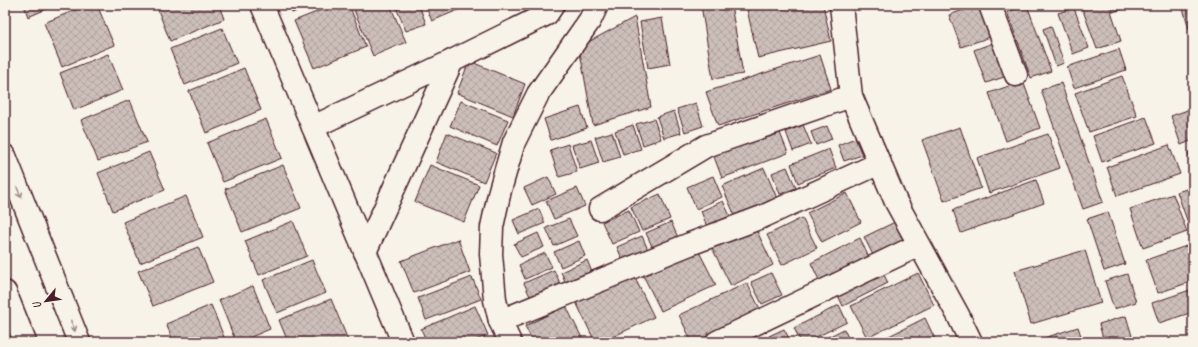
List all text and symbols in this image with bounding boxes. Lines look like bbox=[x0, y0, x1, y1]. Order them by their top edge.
one-way arrow bbox=[16, 185, 24, 197]
north arrow bbox=[26, 281, 66, 321]
text: U bbox=[29, 298, 45, 312]
one-way arrow bbox=[69, 319, 77, 331]

